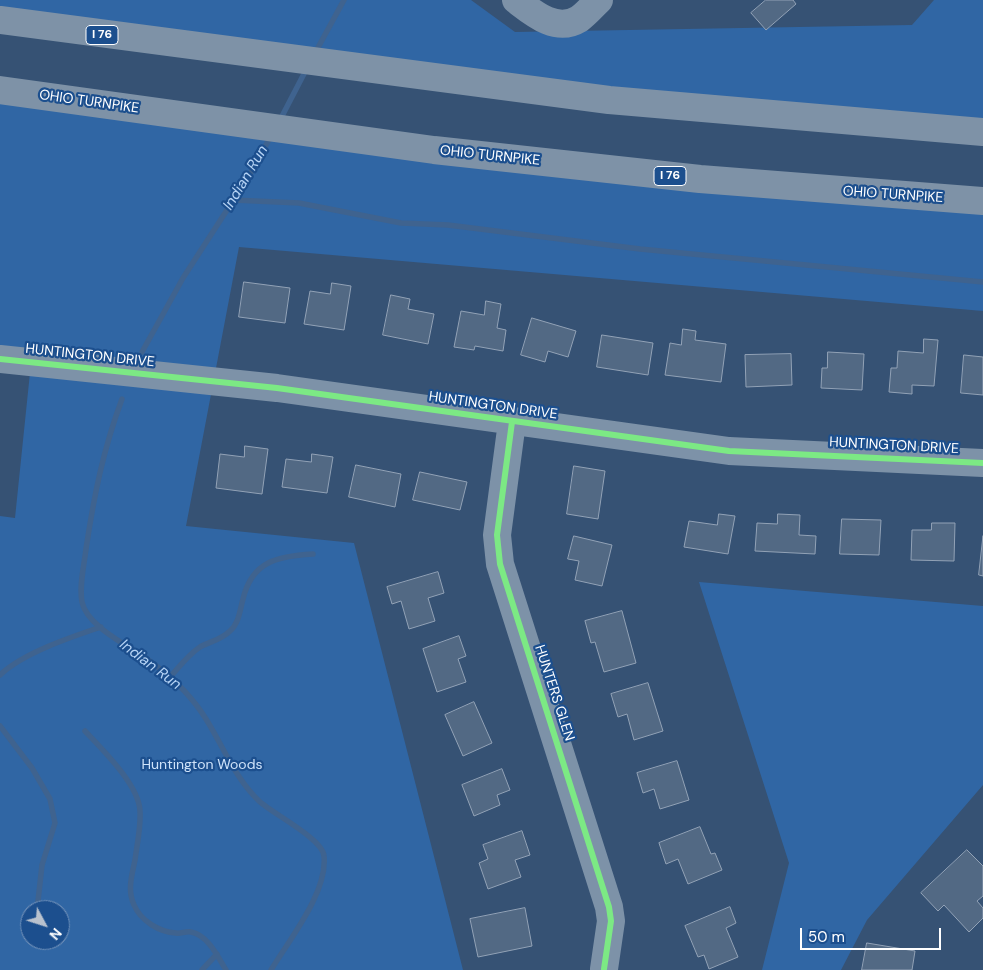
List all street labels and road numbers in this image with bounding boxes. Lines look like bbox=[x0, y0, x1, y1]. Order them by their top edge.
road number: I 76 bbox=[86, 26, 118, 44]
street label: OHIO TURNPIKE bbox=[38, 87, 140, 117]
street label: OHIO TURNPIKE bbox=[439, 142, 541, 170]
road number: I 76 bbox=[654, 167, 686, 186]
street label: OHIO TURNPIKE bbox=[842, 183, 944, 207]
street label: HUNTINGTON DRIVE bbox=[25, 341, 155, 371]
street label: HUNTINGTON DRIVE bbox=[428, 389, 558, 423]
street label: HUNTINGTON DRIVE bbox=[829, 434, 959, 458]
street label: HUNTERS GLEN bbox=[531, 643, 577, 743]

